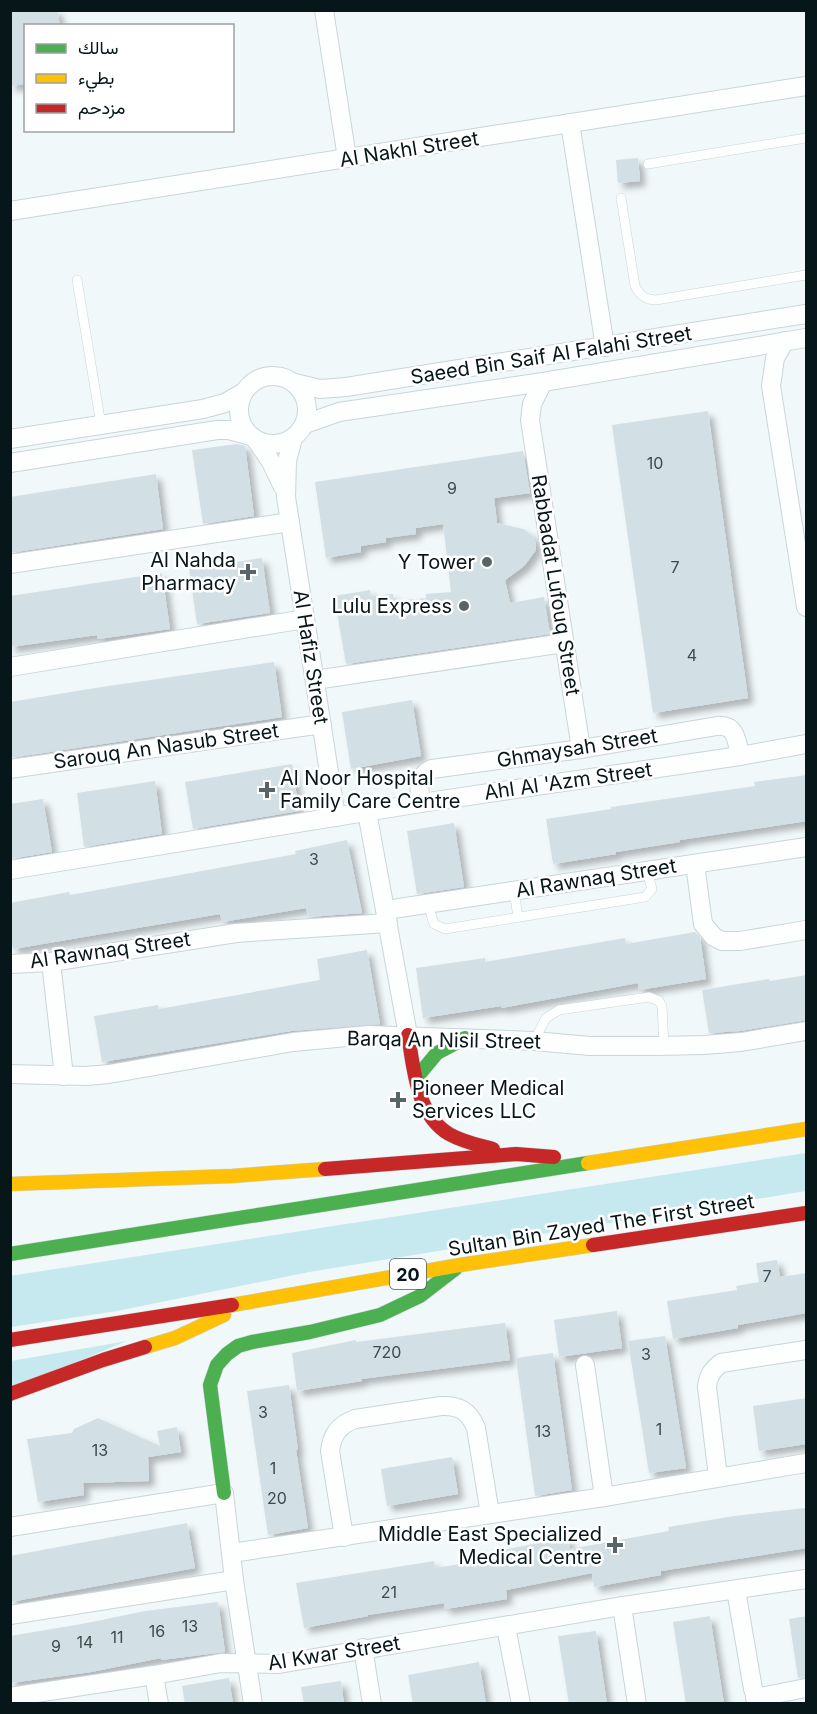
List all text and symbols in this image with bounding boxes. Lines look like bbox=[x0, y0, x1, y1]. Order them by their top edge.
legend bbox=[24, 24, 234, 132]
text: سالك bbox=[78, 37, 118, 58]
text: بطيء bbox=[78, 67, 114, 93]
text: مزدحم bbox=[78, 97, 125, 120]
street label: Al Nakhl Street bbox=[338, 126, 481, 172]
street label: Saeed Bin Saif Al Falahi Street bbox=[409, 321, 694, 389]
house number: 10 bbox=[647, 453, 663, 473]
street label: Rabbadat Lufouq Street bbox=[527, 473, 585, 698]
house number: 9 bbox=[447, 478, 457, 498]
place label: Al Nahda Pharmacy bbox=[141, 548, 236, 595]
place label: Y Tower bbox=[398, 550, 475, 574]
marker: Y Tower bbox=[480, 555, 494, 569]
house number: 7 bbox=[670, 557, 680, 577]
marker: Al Nahda Pharmacy bbox=[241, 565, 255, 579]
street label: Al Hafiz Street bbox=[289, 588, 334, 726]
place label: Lulu Express bbox=[331, 594, 452, 618]
marker: Lulu Express bbox=[457, 599, 471, 613]
house number: 4 bbox=[687, 645, 697, 665]
street label: Sarouq An Nasub Street bbox=[52, 718, 281, 774]
street label: Ghmaysah Street bbox=[495, 723, 659, 773]
street label: Ahl Al 'Azm Street bbox=[483, 757, 654, 805]
place label: Al Noor Hospital Family Care Centre bbox=[280, 766, 461, 813]
marker: Al Noor Hospital Family Care Centre bbox=[258, 781, 276, 799]
house number: 3 bbox=[309, 849, 319, 869]
street label: Al Rawnaq Street bbox=[514, 853, 678, 903]
street label: Al Rawnaq Street bbox=[28, 927, 192, 973]
street label: Barqa An Nisil Street bbox=[347, 1026, 542, 1054]
place label: Pioneer Medical Services LLC bbox=[412, 1076, 564, 1123]
marker: Pioneer Medical Services LLC bbox=[389, 1091, 407, 1109]
street label: Sultan Bin Zayed The First Street bbox=[446, 1189, 756, 1261]
road number: 20 bbox=[390, 1259, 426, 1289]
house number: 7 bbox=[762, 1266, 772, 1286]
house number: 720 bbox=[373, 1342, 401, 1362]
house number: 3 bbox=[641, 1344, 651, 1364]
house number: 3 bbox=[258, 1402, 268, 1422]
house number: 1 bbox=[656, 1419, 662, 1439]
house number: 13 bbox=[535, 1421, 551, 1441]
house number: 13 bbox=[92, 1440, 108, 1460]
house number: 1 bbox=[270, 1458, 276, 1478]
house number: 20 bbox=[267, 1488, 287, 1508]
place label: Middle East Specialized Medical Centre bbox=[378, 1522, 602, 1569]
marker: Middle East Specialized Medical Centre bbox=[606, 1536, 624, 1554]
house number: 21 bbox=[381, 1582, 397, 1602]
house number: 13 bbox=[182, 1616, 198, 1636]
house number: 16 bbox=[149, 1621, 165, 1641]
house number: 11 bbox=[110, 1627, 124, 1647]
street label: Al Kwar Street bbox=[266, 1631, 402, 1675]
house number: 14 bbox=[77, 1632, 93, 1652]
house number: 9 bbox=[51, 1636, 61, 1656]

